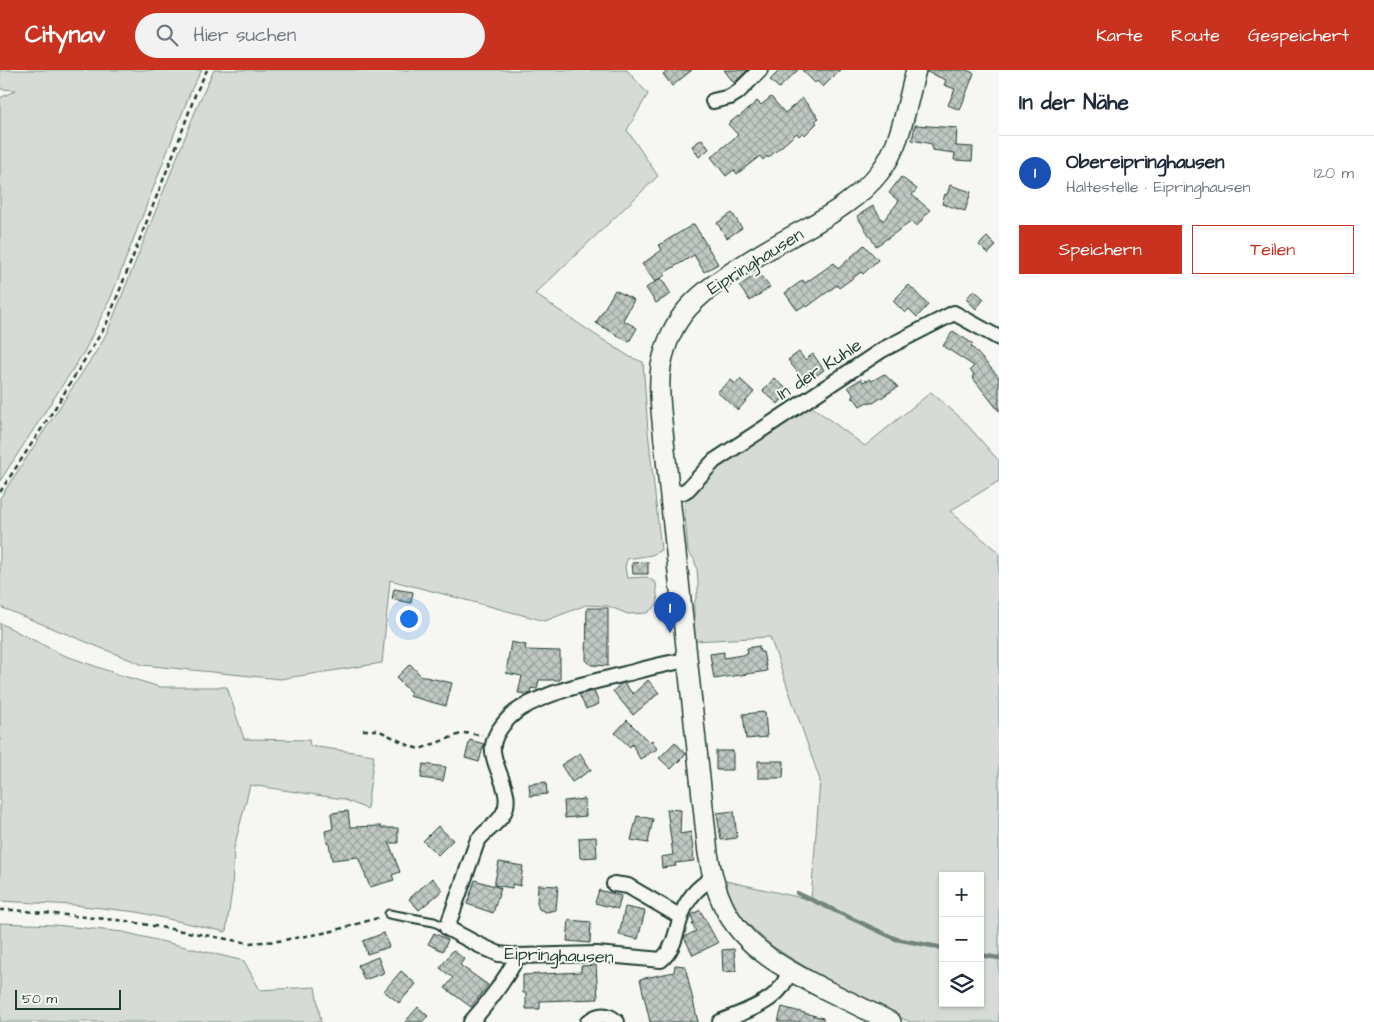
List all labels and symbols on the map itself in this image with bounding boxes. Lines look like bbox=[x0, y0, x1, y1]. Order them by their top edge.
street label: Eipringhausen bbox=[702, 222, 809, 302]
street label: In der Kuhle bbox=[772, 333, 867, 406]
pin: 1 bbox=[654, 592, 686, 633]
your location bbox=[396, 606, 422, 632]
street label: Eipringhausen bbox=[504, 941, 614, 971]
scale bar bbox=[15, 987, 121, 1010]

